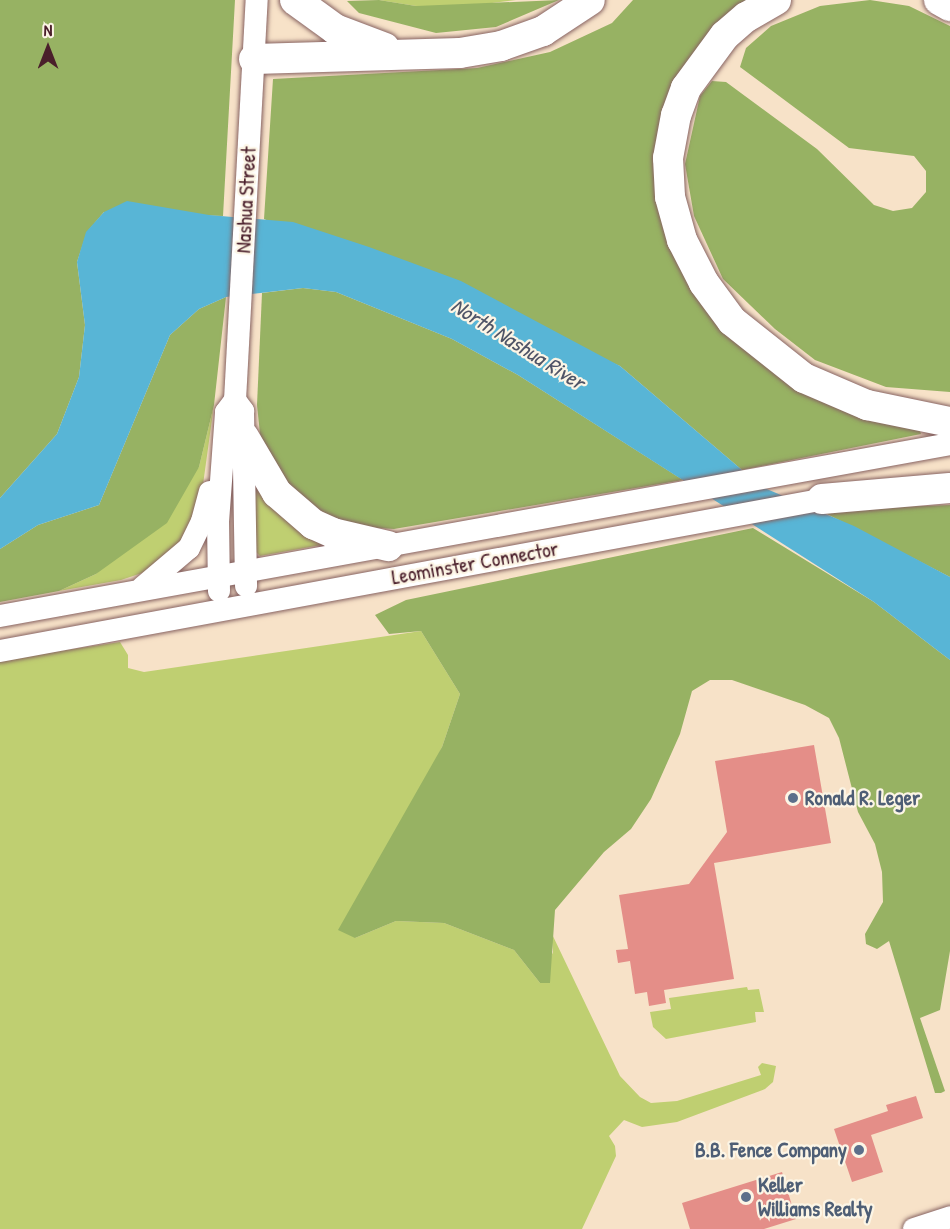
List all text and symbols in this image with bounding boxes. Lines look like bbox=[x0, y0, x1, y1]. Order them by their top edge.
north arrow bbox=[18, 18, 78, 78]
text: N bbox=[44, 19, 52, 41]
street label: Nashua Street bbox=[231, 146, 261, 254]
water label: North Nashua River bbox=[446, 292, 590, 396]
street label: Leominster Connector bbox=[390, 536, 560, 590]
place label: Ronald R. Leger bbox=[805, 785, 920, 811]
marker: Ronald R. Leger bbox=[786, 791, 800, 805]
place label: B.B. Fence Company bbox=[695, 1137, 847, 1163]
marker: B.B. Fence Company bbox=[852, 1143, 866, 1157]
place label: Keller Williams Realty bbox=[758, 1172, 873, 1222]
marker: Keller Williams Realty bbox=[739, 1190, 753, 1204]

